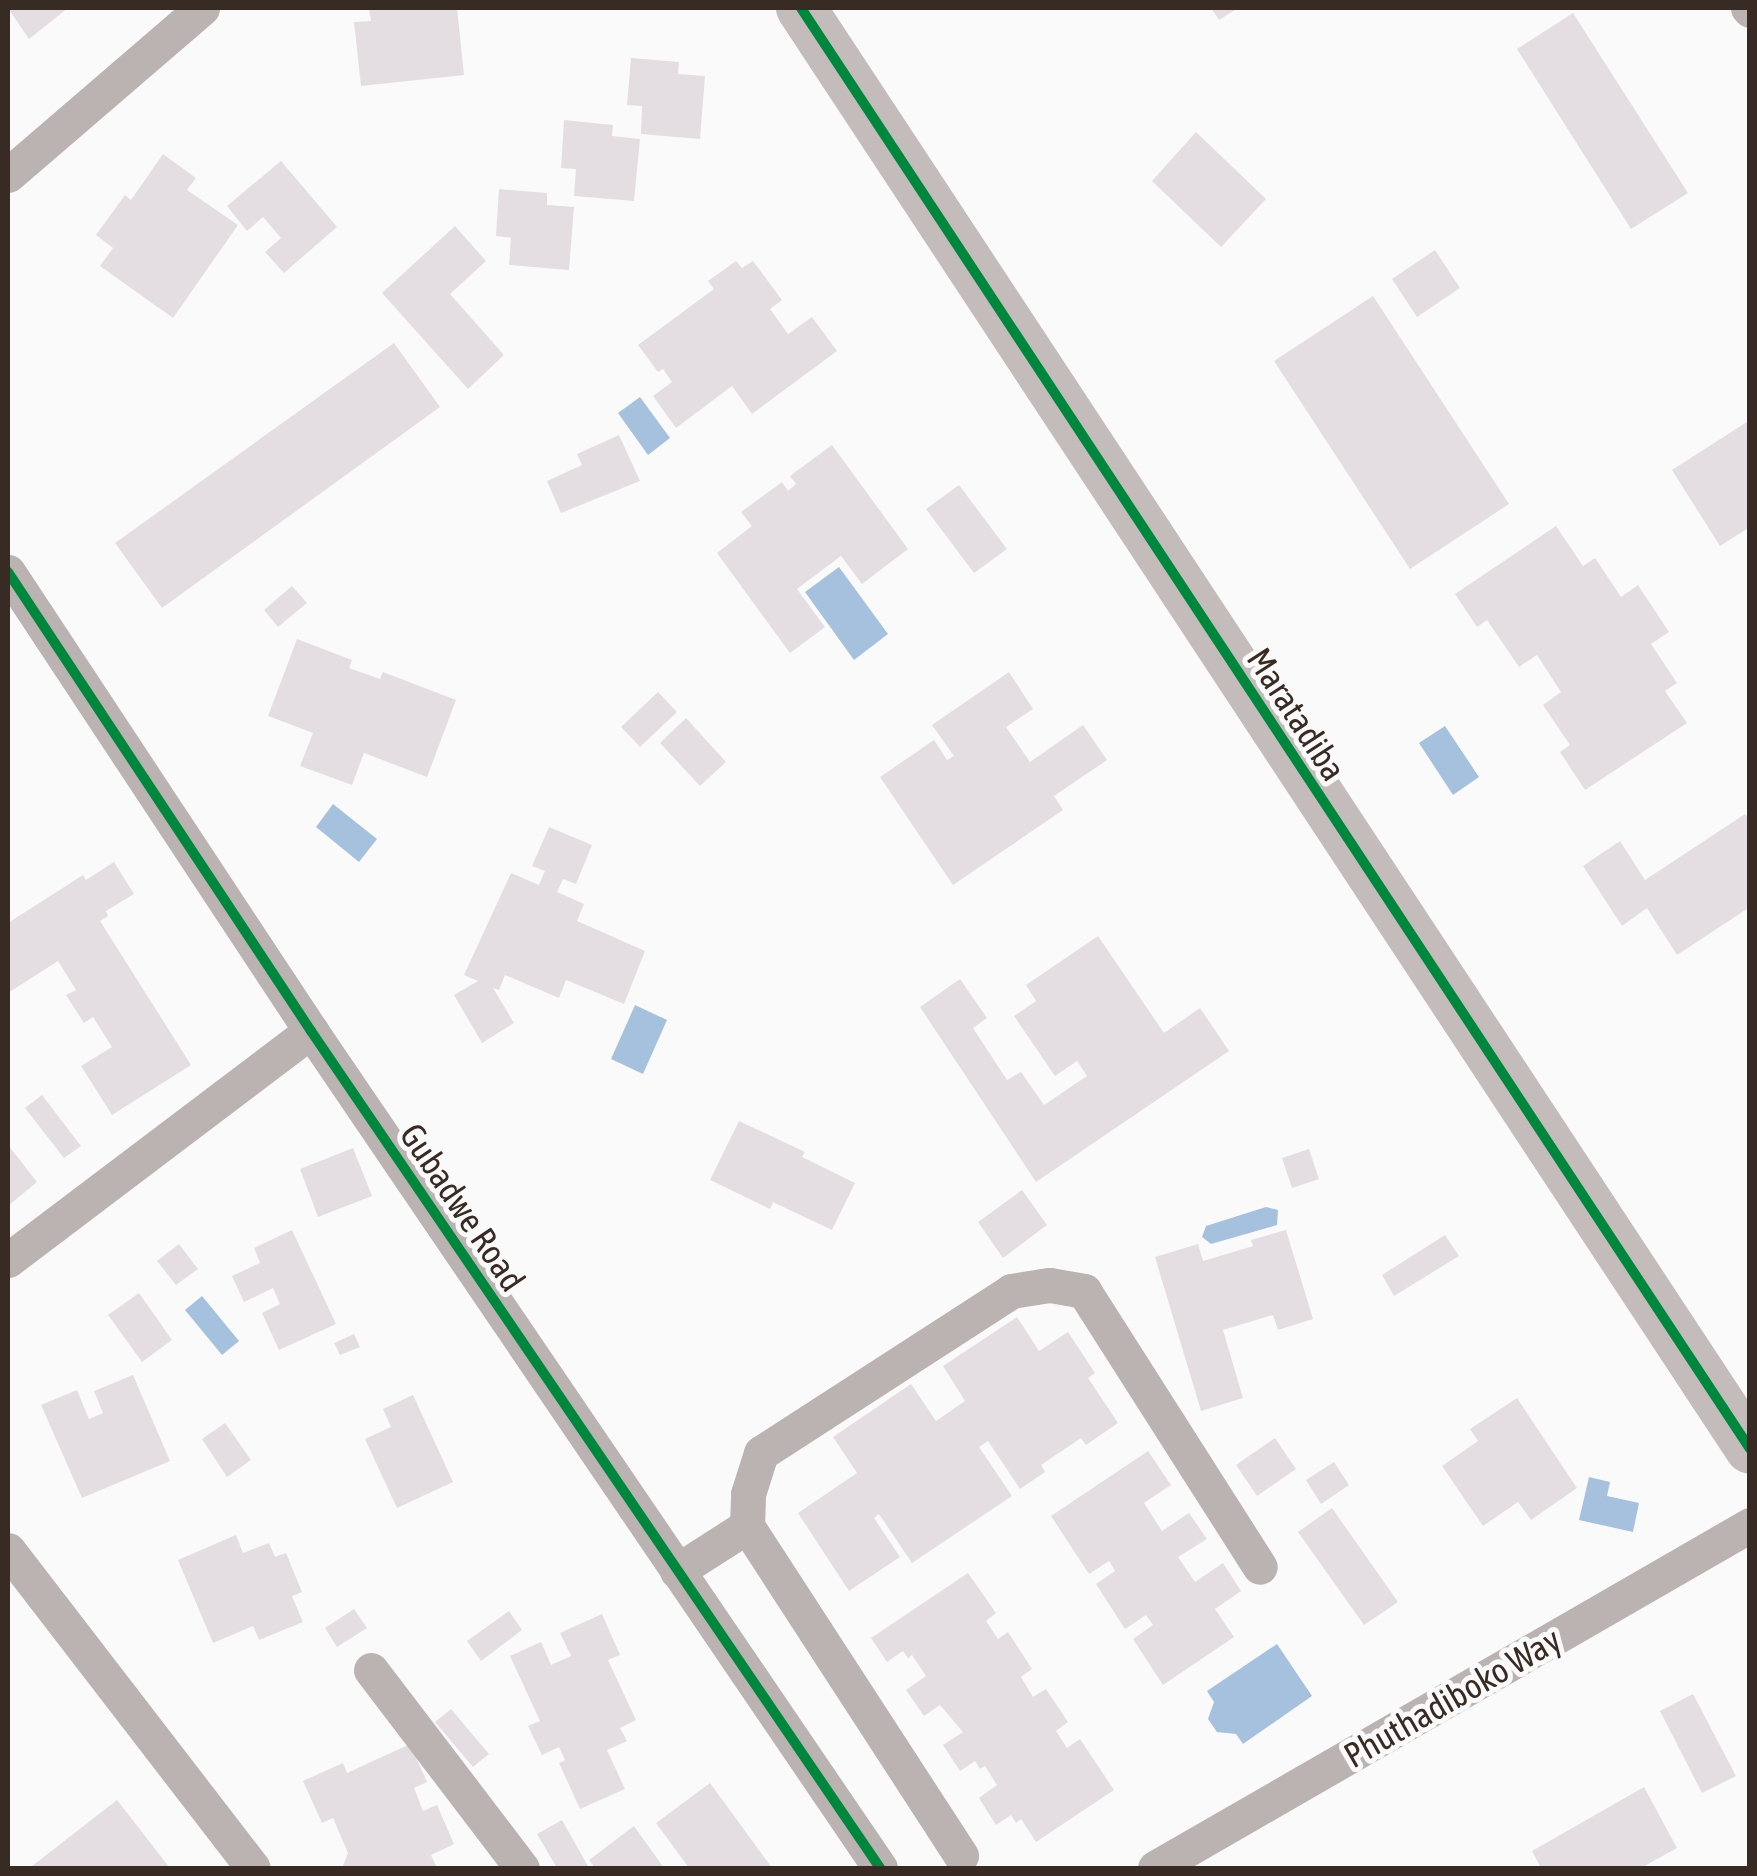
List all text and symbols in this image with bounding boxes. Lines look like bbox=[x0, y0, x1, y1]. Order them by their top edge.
street label: Maratadiba bbox=[1239, 640, 1355, 788]
street label: Gubadwe Road bbox=[392, 1115, 534, 1299]
street label: Phuthadiboko Way bbox=[1336, 1618, 1568, 1776]

